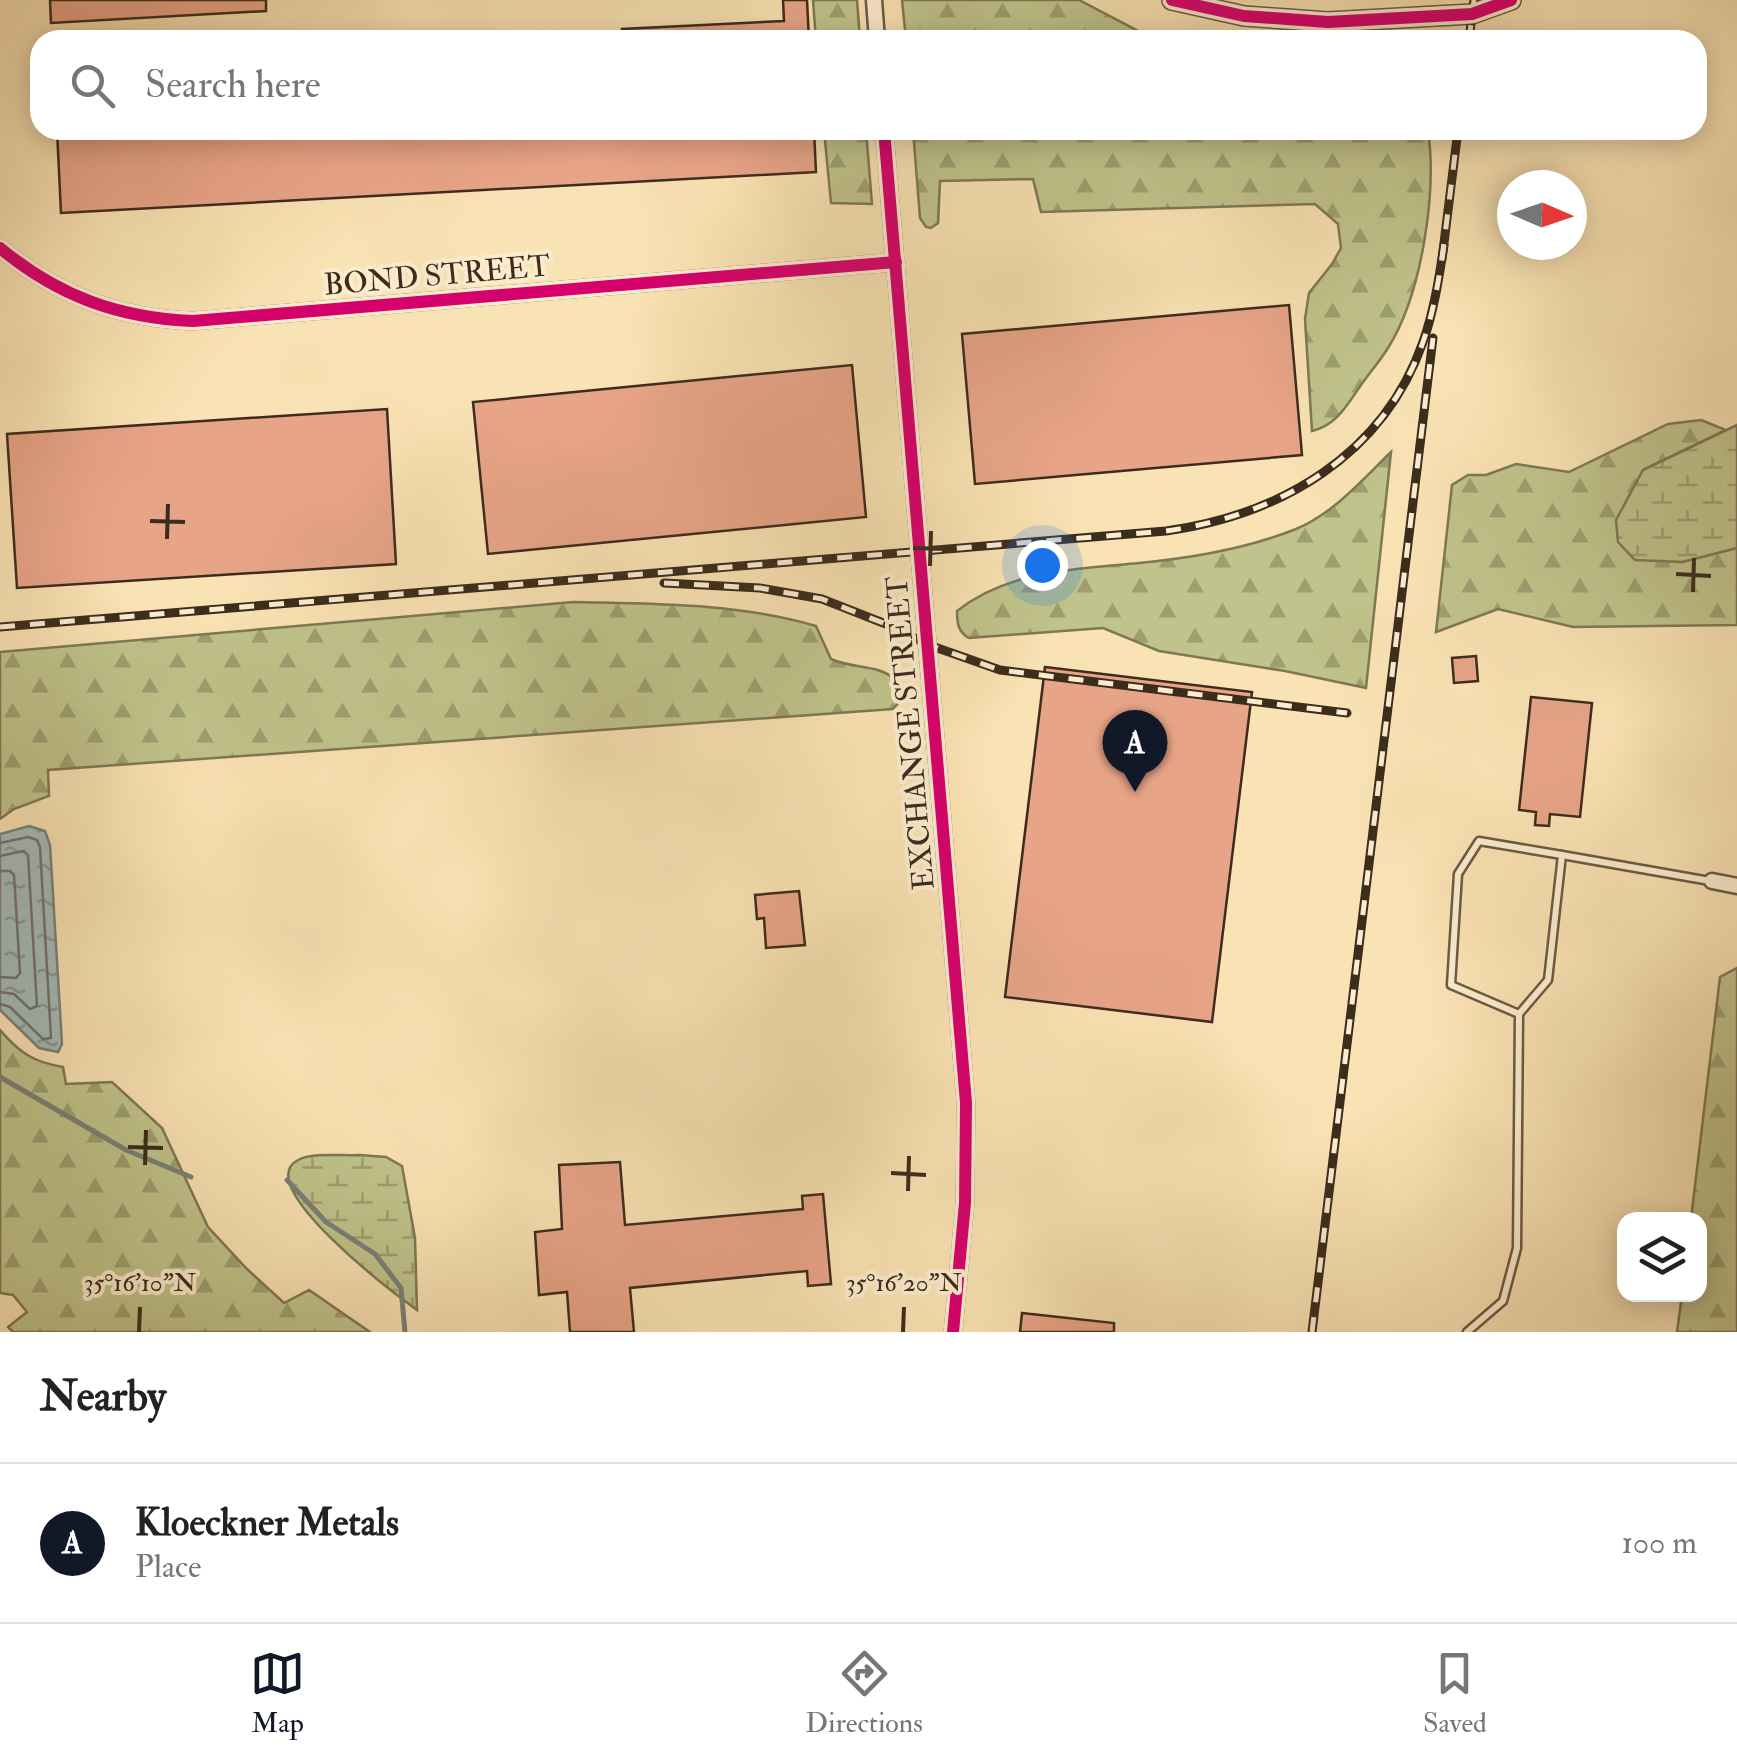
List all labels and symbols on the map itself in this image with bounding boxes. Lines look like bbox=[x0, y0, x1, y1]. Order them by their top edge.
north arrow bbox=[1497, 170, 1587, 260]
street label: BOND STREET bbox=[322, 247, 552, 304]
your location bbox=[1017, 540, 1068, 591]
street label: EXCHANGE STREET bbox=[878, 574, 943, 892]
pin: A bbox=[1102, 710, 1168, 792]
text: 35°16'10"N bbox=[84, 1268, 197, 1299]
text: 35°16'20"N bbox=[846, 1268, 963, 1299]

